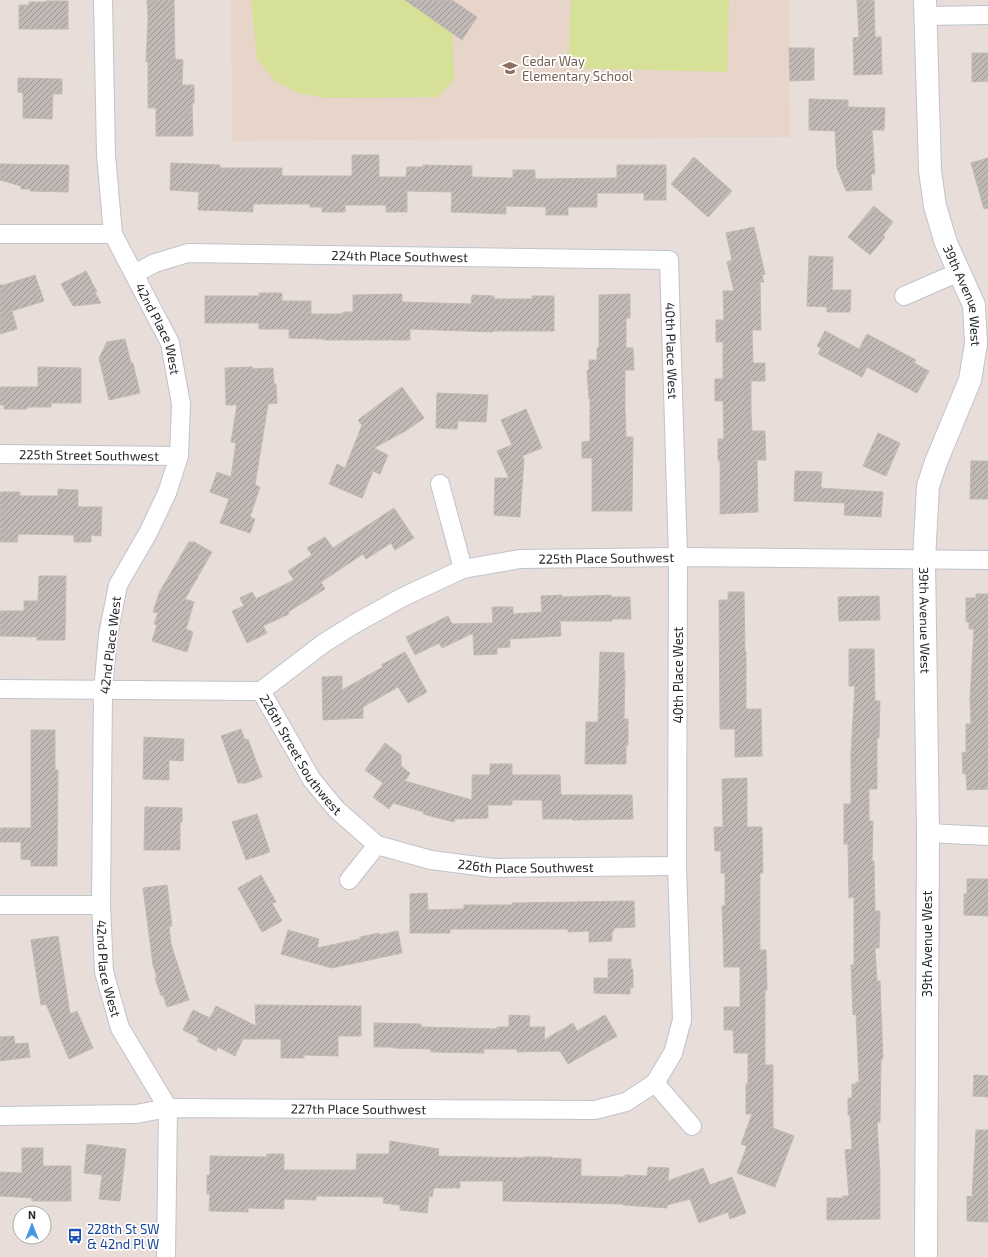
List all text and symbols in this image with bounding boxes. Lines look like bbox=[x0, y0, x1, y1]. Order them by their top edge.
place label: Cedar Way Elementary School bbox=[522, 53, 633, 84]
school or university icon: Cedar Way Elementary School bbox=[501, 59, 519, 77]
street label: 39th Avenue West bbox=[940, 242, 984, 347]
street label: 224th Place Southwest bbox=[331, 247, 468, 265]
street label: 42nd Place West bbox=[132, 280, 184, 376]
street label: 40th Place West bbox=[662, 302, 681, 399]
street label: 225th Street Southwest bbox=[19, 446, 159, 464]
street label: 225th Place Southwest bbox=[538, 549, 674, 567]
street label: 39th Avenue West bbox=[916, 567, 934, 674]
street label: 42nd Place West bbox=[96, 595, 124, 695]
street label: 40th Place West bbox=[670, 627, 686, 723]
street label: 226th Street Southwest bbox=[256, 691, 345, 818]
street label: 226th Place Southwest bbox=[457, 856, 594, 876]
street label: 39th Avenue West bbox=[919, 891, 935, 997]
street label: 42nd Place West bbox=[94, 920, 124, 1019]
street label: 227th Place Southwest bbox=[291, 1101, 426, 1117]
north arrow bbox=[12, 1205, 52, 1245]
text: N bbox=[28, 1208, 36, 1221]
place label: 228th St SW & 42nd Pl W bbox=[87, 1221, 160, 1252]
bus stop icon: 228th St SW & 42nd Pl W bbox=[66, 1227, 84, 1245]

